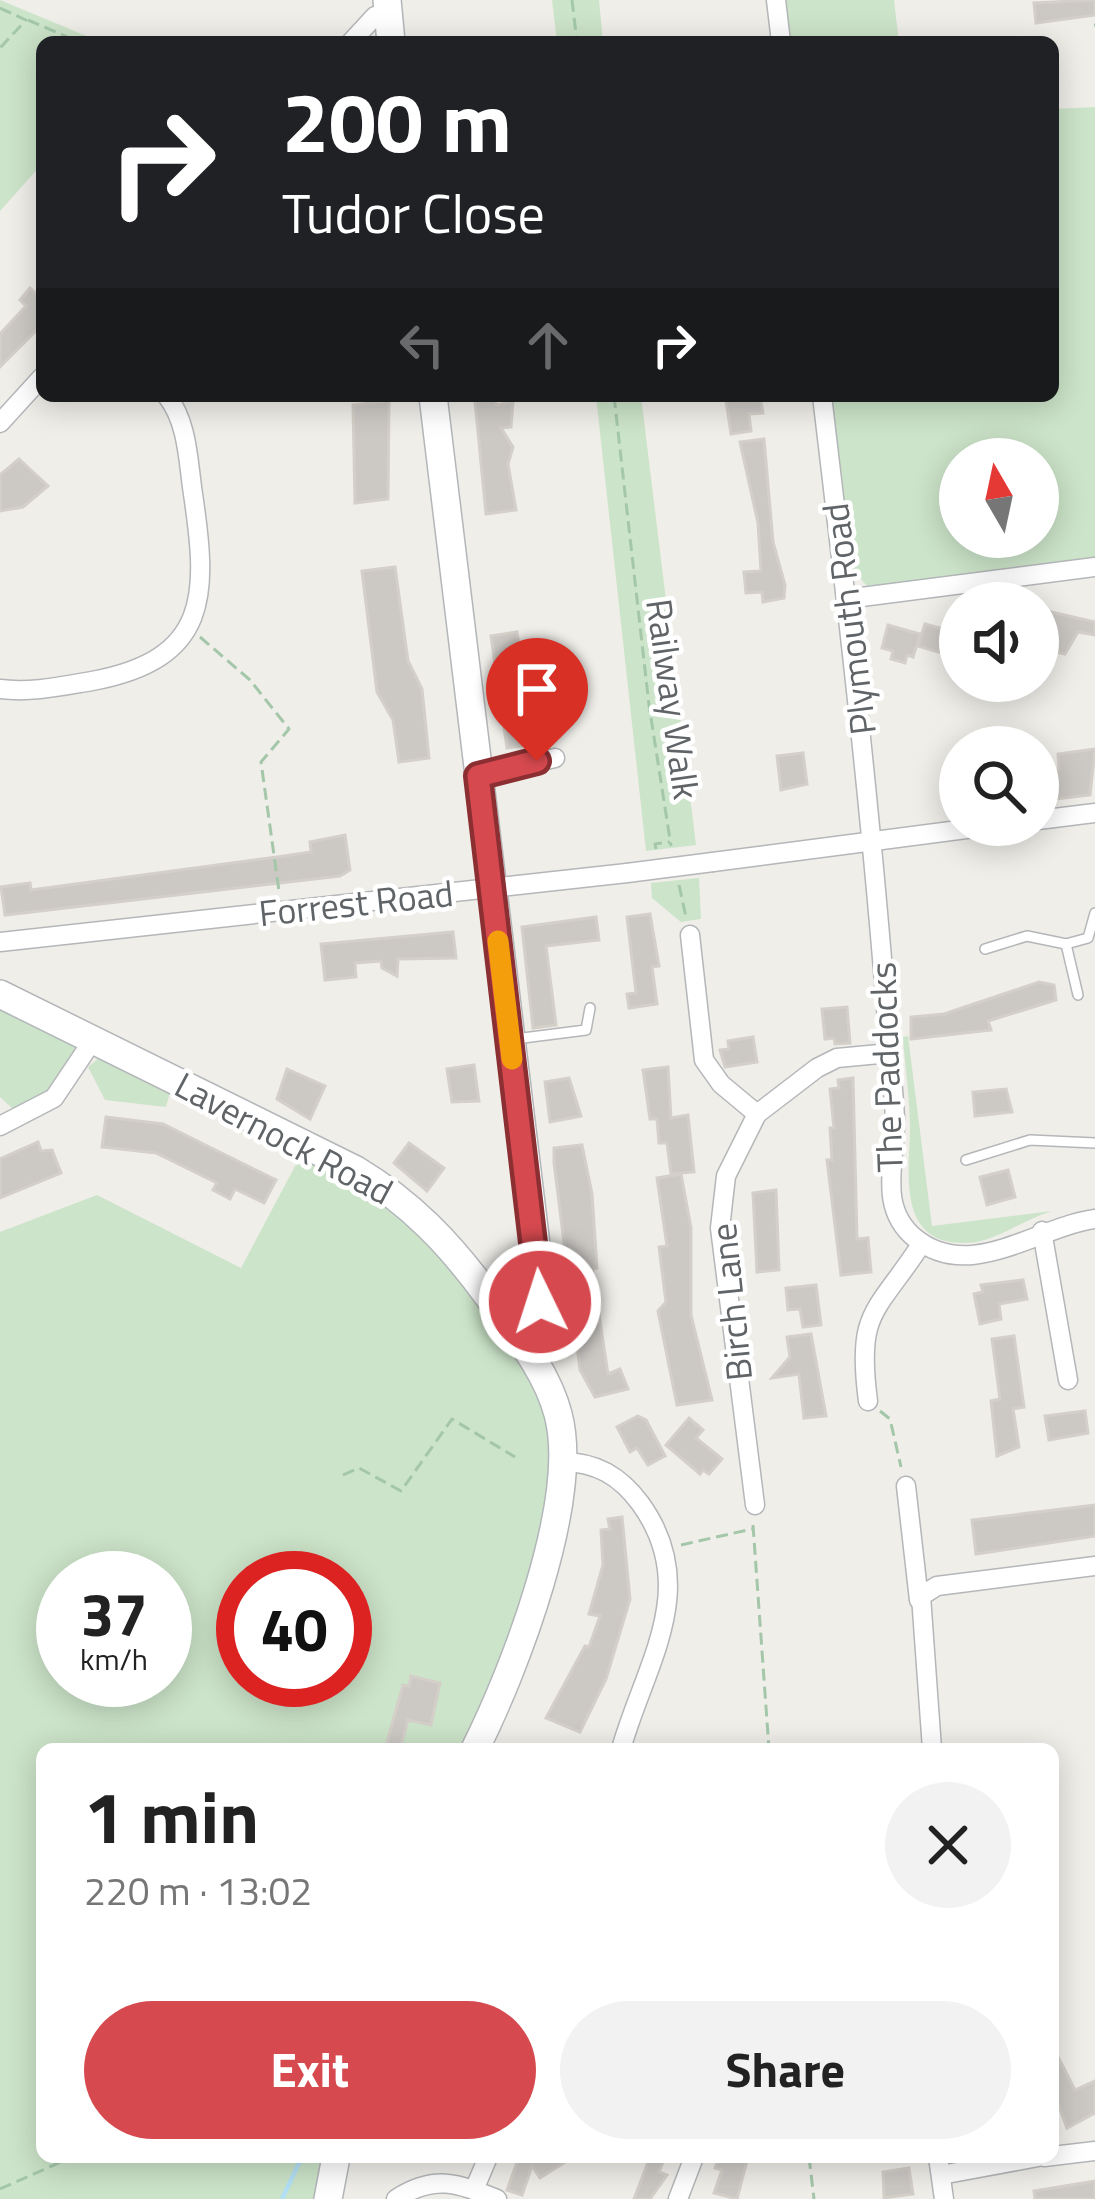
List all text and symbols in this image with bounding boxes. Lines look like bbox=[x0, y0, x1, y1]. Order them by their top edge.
text: 200 m bbox=[282, 57, 512, 185]
icon: right bbox=[84, 84, 240, 240]
text: Tudor Close bbox=[282, 172, 545, 254]
icon: left bbox=[389, 312, 455, 378]
icon: ahead bbox=[515, 312, 581, 378]
icon: right bbox=[641, 312, 707, 378]
north arrow bbox=[939, 438, 1059, 558]
map controls bbox=[939, 438, 1059, 846]
street label: Plymouth Road bbox=[807, 500, 890, 738]
button: sound bbox=[939, 582, 1059, 702]
street label: Railway Walk bbox=[632, 595, 715, 803]
pin bbox=[486, 638, 588, 761]
icon: arrive bbox=[504, 656, 570, 722]
button: search bbox=[939, 726, 1059, 846]
street label: Forrest Road bbox=[256, 865, 456, 940]
street label: The Paddocks bbox=[854, 961, 917, 1173]
street label: Lavernock Road bbox=[165, 1057, 403, 1218]
street label: Birch Lane bbox=[695, 1221, 766, 1383]
position arrow bbox=[477, 1239, 603, 1365]
speed limit sign: 40 bbox=[216, 1551, 372, 1707]
text: 37 bbox=[80, 1568, 148, 1659]
text: km/h bbox=[80, 1636, 148, 1682]
text: 1 min bbox=[84, 1761, 259, 1871]
button: close bbox=[885, 1782, 1011, 1908]
text: 220 m · 13:02 bbox=[84, 1861, 312, 1920]
button: Exit bbox=[84, 2001, 536, 2139]
button: Share bbox=[560, 2001, 1011, 2139]

